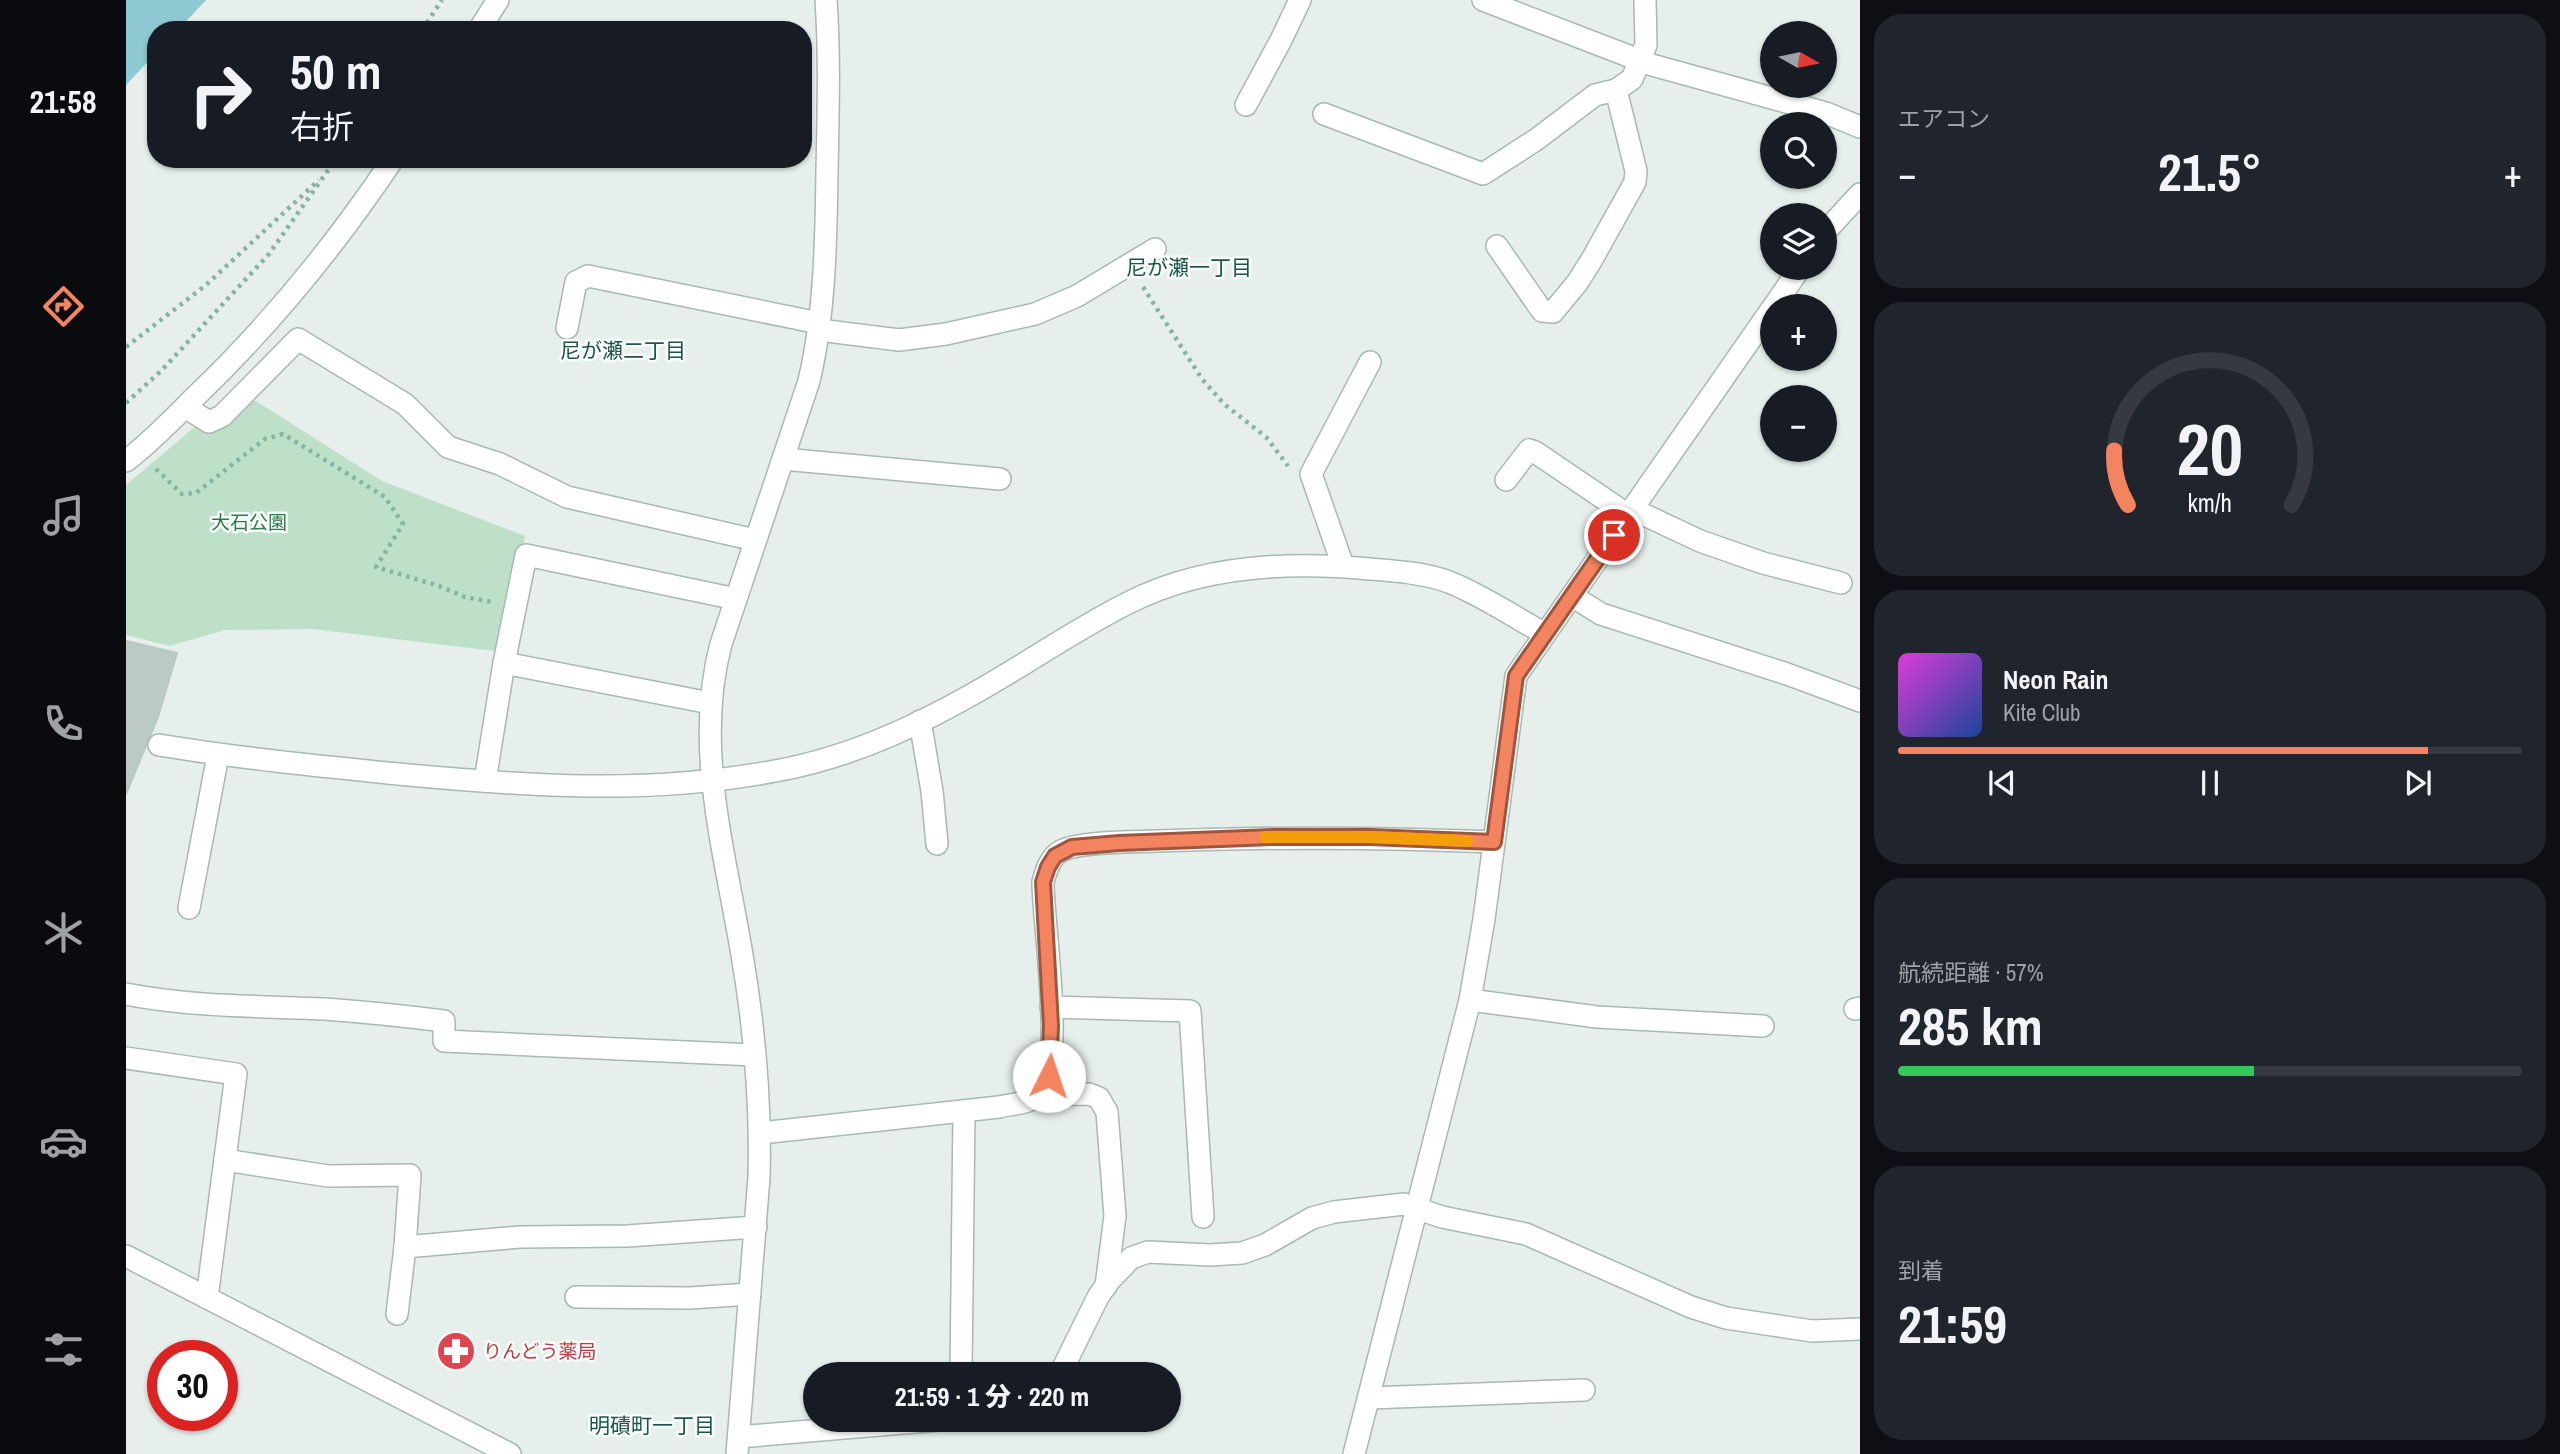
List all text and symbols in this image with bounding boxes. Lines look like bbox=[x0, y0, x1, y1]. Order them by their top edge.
north arrow bbox=[1760, 21, 1838, 98]
map controls bbox=[1760, 21, 1837, 462]
text: 50 m bbox=[290, 38, 382, 104]
icon: right bbox=[175, 49, 266, 140]
text: 21:58 bbox=[29, 80, 97, 123]
text: エアコン bbox=[1898, 103, 1990, 134]
text: 右折 bbox=[290, 105, 354, 148]
button: search bbox=[1760, 112, 1837, 189]
text: 21.5° bbox=[2158, 137, 2262, 207]
text: − bbox=[1898, 148, 1916, 199]
text: + bbox=[2504, 148, 2522, 199]
button: layers bbox=[1760, 203, 1837, 280]
district label: 尼が瀬一丁目 bbox=[1126, 253, 1252, 282]
icon: directions bbox=[39, 282, 88, 331]
button: + bbox=[1760, 294, 1837, 371]
district label: 尼が瀬二丁目 bbox=[560, 336, 686, 365]
button: − bbox=[1760, 385, 1837, 462]
text: 20 bbox=[2177, 400, 2243, 498]
text: km/h bbox=[2188, 486, 2232, 520]
icon: music bbox=[39, 491, 88, 540]
pin bbox=[1584, 505, 1644, 565]
park label: 大石公園 bbox=[211, 509, 287, 535]
icon: arrive bbox=[1595, 516, 1633, 554]
text: Neon Rain bbox=[2003, 662, 2108, 697]
text: Kite Club bbox=[2003, 697, 2081, 728]
icon: phone bbox=[39, 699, 88, 748]
icon: previous bbox=[1983, 764, 2021, 802]
icon: pause bbox=[2191, 764, 2229, 802]
icon: next bbox=[2399, 764, 2437, 802]
icon: climate bbox=[39, 908, 88, 957]
text: 航続距離 · 57% bbox=[1898, 957, 2043, 988]
text: 285 km bbox=[1898, 991, 2043, 1061]
position arrow bbox=[1012, 1039, 1086, 1113]
icon: car bbox=[39, 1117, 88, 1166]
text: 到着 bbox=[1898, 1255, 1944, 1286]
text: 21:59 bbox=[1898, 1289, 2007, 1359]
icon: filters bbox=[39, 1325, 88, 1374]
pharmacy icon: りんどう薬局 bbox=[435, 1330, 477, 1372]
place label: りんどう薬局 bbox=[483, 1338, 596, 1364]
speed limit sign: 30 bbox=[147, 1340, 238, 1431]
text: 21:59 · 1 分 · 220 m bbox=[895, 1379, 1089, 1414]
district label: 明磧町一丁目 bbox=[589, 1411, 715, 1440]

